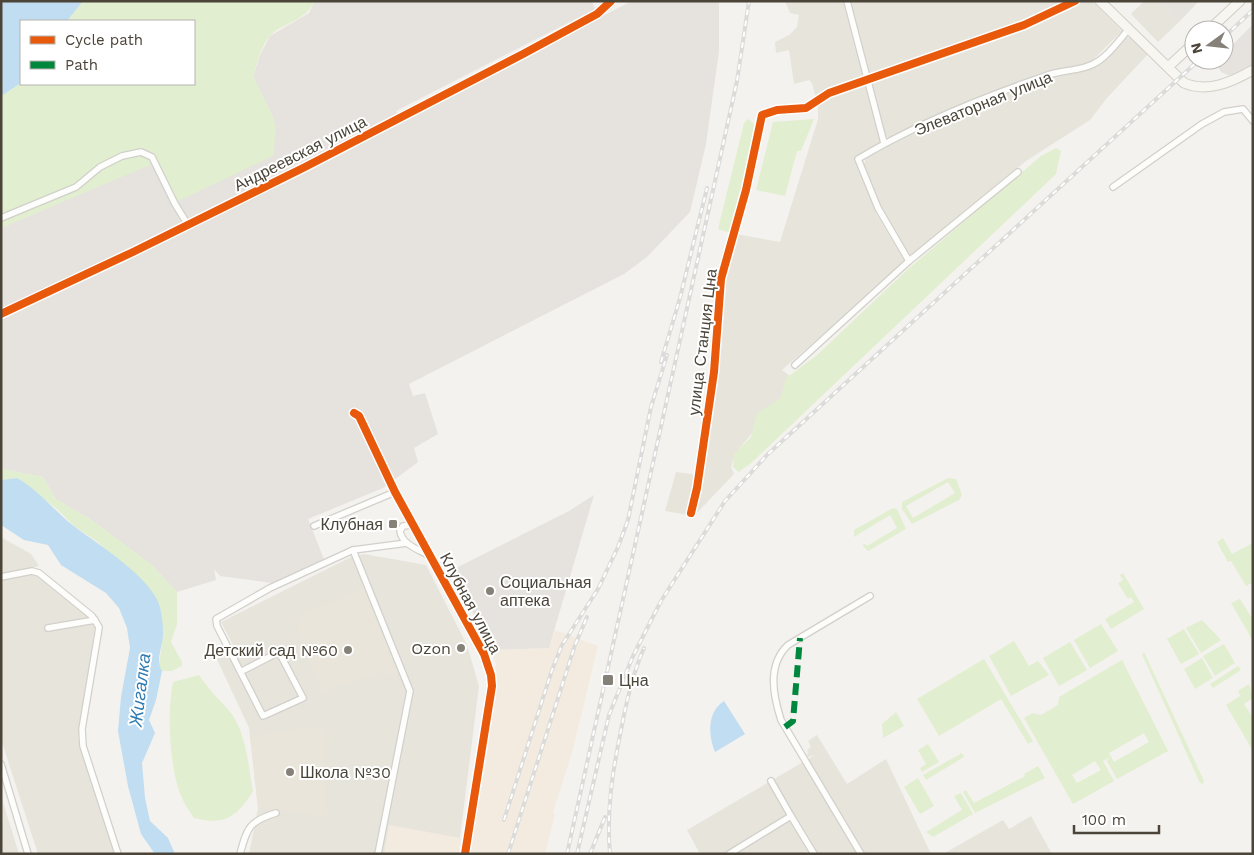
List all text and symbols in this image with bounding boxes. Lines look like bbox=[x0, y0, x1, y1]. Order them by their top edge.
legend bbox=[20, 20, 195, 85]
north arrow bbox=[1184, 20, 1234, 70]
text: Cycle path bbox=[65, 31, 143, 49]
text: N bbox=[1187, 41, 1206, 55]
text: Path bbox=[65, 56, 98, 74]
street label: Элеваторная улица bbox=[912, 67, 1055, 140]
street label: Андреевская улица bbox=[231, 112, 370, 195]
street label: улица Станция Цна bbox=[684, 268, 721, 417]
place label: Клубная bbox=[321, 515, 383, 534]
marker: Клубная bbox=[387, 518, 399, 530]
street label: Клубная улица bbox=[436, 549, 505, 657]
place label: Социальная аптека bbox=[500, 573, 592, 610]
marker: Социальная аптека bbox=[484, 585, 496, 597]
place label: Ozon bbox=[411, 639, 451, 658]
place label: Детский сад №60 bbox=[204, 641, 338, 660]
marker: Ozon bbox=[455, 642, 467, 654]
marker: Детский сад №60 bbox=[342, 644, 354, 656]
water label: Жигалка bbox=[124, 652, 154, 729]
place label: Цна bbox=[619, 671, 649, 690]
marker: Цна bbox=[601, 673, 615, 687]
place label: Школа №30 bbox=[300, 763, 391, 782]
marker: Школа №30 bbox=[284, 766, 296, 778]
scale bar bbox=[1074, 802, 1159, 834]
text: 100 m bbox=[1082, 811, 1126, 829]

